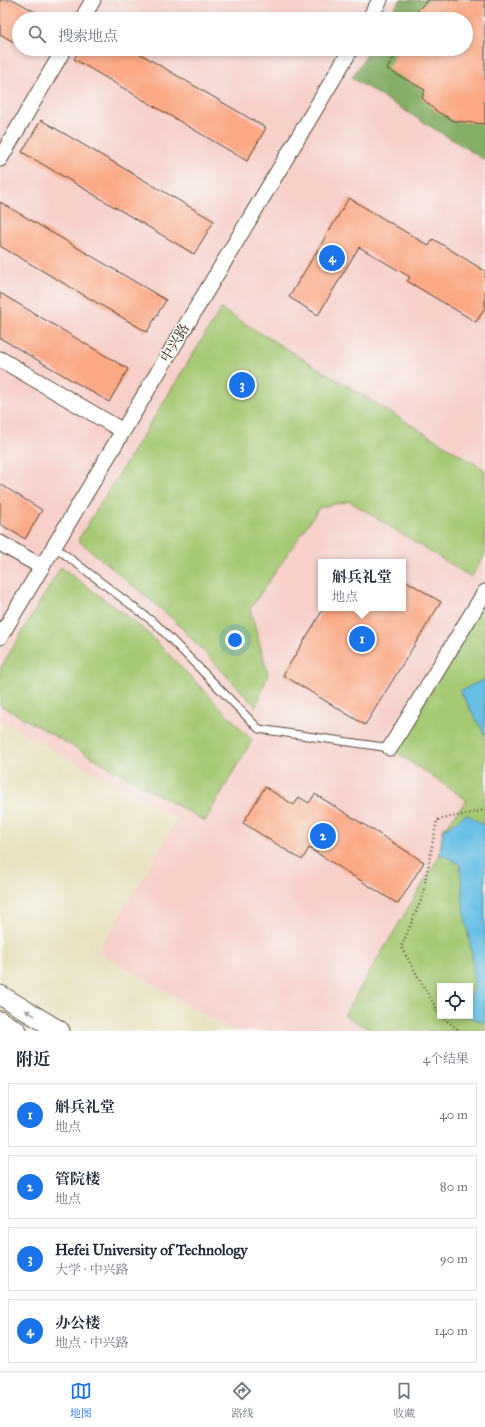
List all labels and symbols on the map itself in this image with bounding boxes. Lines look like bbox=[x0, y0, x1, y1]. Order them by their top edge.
pin: 4 bbox=[319, 243, 345, 273]
street label: 中兴路 bbox=[157, 321, 193, 365]
pin: 3 bbox=[229, 370, 255, 400]
pin: 1 bbox=[349, 624, 375, 654]
your location bbox=[225, 630, 245, 650]
pin: 2 bbox=[310, 821, 336, 851]
one-way arrow bbox=[25, 1009, 35, 1017]

